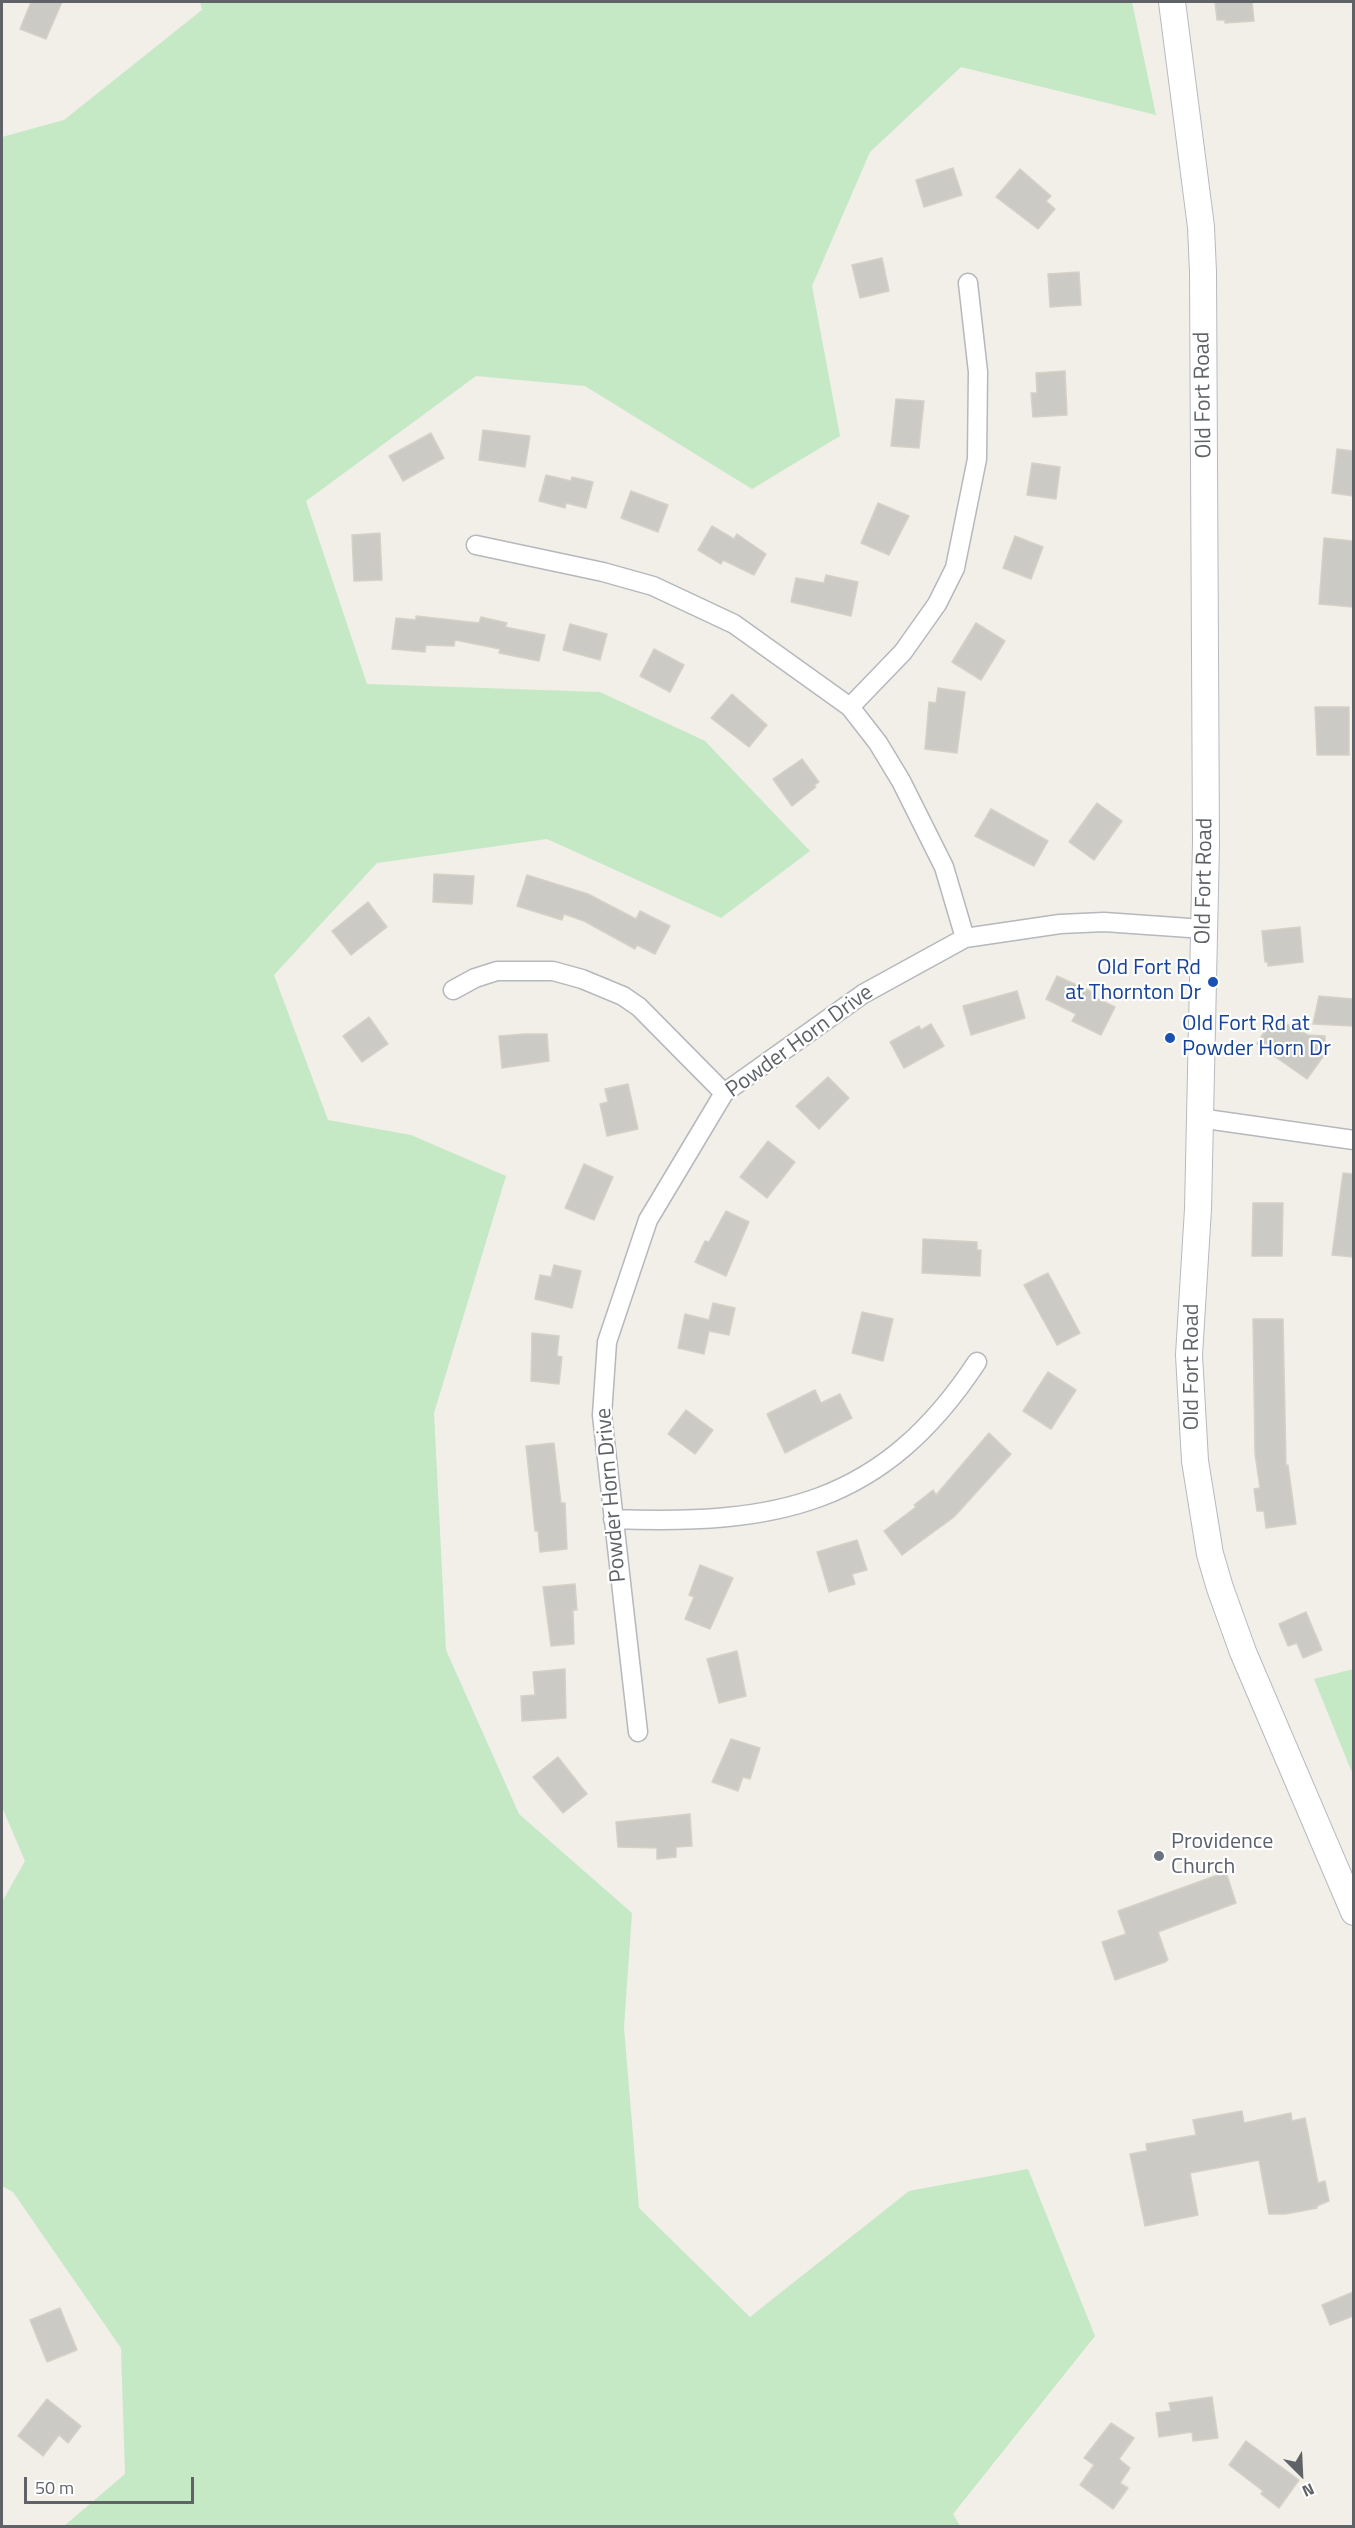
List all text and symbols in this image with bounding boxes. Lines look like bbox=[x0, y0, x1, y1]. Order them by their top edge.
street label: Old Fort Road bbox=[1190, 331, 1218, 459]
street label: Old Fort Road bbox=[1191, 817, 1219, 945]
place label: Old Fort Rd at Thornton Dr bbox=[1065, 956, 1201, 1008]
marker: Old Fort Rd at Thornton Dr bbox=[1206, 975, 1220, 989]
street label: Powder Horn Drive bbox=[721, 980, 879, 1104]
place label: Old Fort Rd at Powder Horn Dr bbox=[1182, 1012, 1331, 1064]
marker: Old Fort Rd at Powder Horn Dr bbox=[1163, 1031, 1177, 1045]
street label: Old Fort Road bbox=[1180, 1304, 1206, 1430]
street label: Powder Horn Drive bbox=[591, 1407, 633, 1583]
place label: Providence Church bbox=[1171, 1830, 1273, 1882]
marker: Providence Church bbox=[1152, 1849, 1166, 1863]
north arrow bbox=[1271, 2444, 1331, 2504]
scale bar bbox=[27, 2465, 196, 2503]
text: 50 m bbox=[35, 2474, 74, 2501]
text: N bbox=[1298, 2477, 1318, 2504]

